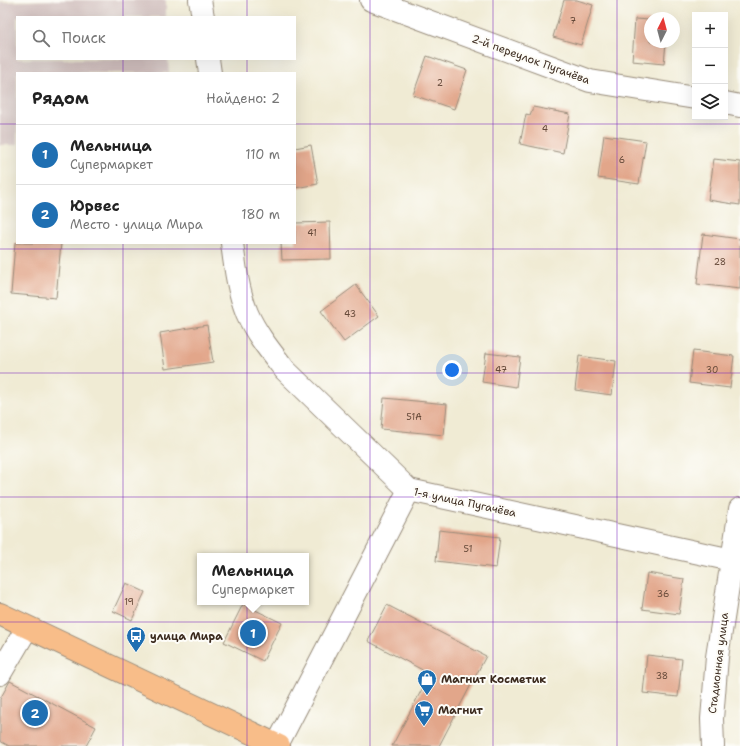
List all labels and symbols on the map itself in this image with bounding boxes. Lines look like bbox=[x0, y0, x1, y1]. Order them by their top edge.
north arrow bbox=[644, 12, 680, 48]
house number: 7 bbox=[570, 15, 576, 27]
street label: 2-й переулок Пугачёва bbox=[470, 31, 592, 88]
house number: 2 bbox=[437, 77, 443, 89]
house number: 4 bbox=[542, 123, 548, 135]
house number: 6 bbox=[619, 154, 625, 166]
house number: 41 bbox=[307, 227, 317, 239]
house number: 28 bbox=[714, 256, 726, 268]
house number: 43 bbox=[344, 308, 356, 320]
your location bbox=[442, 360, 462, 380]
house number: 47 bbox=[495, 364, 507, 376]
house number: 30 bbox=[706, 364, 718, 376]
house number: 51А bbox=[406, 411, 422, 423]
street label: 1-я улица Пугачёва bbox=[412, 484, 518, 521]
house number: 51 bbox=[464, 543, 472, 555]
house number: 36 bbox=[657, 588, 669, 600]
house number: 19 bbox=[124, 596, 134, 608]
street label: Стадионная улица bbox=[705, 612, 732, 714]
pin: 1 bbox=[240, 618, 266, 648]
bus stop icon: улица Мира bbox=[125, 625, 147, 653]
place label: улица Мира bbox=[150, 629, 223, 644]
shop icon: Магнит Косметик bbox=[416, 668, 438, 696]
house number: 38 bbox=[656, 670, 668, 682]
place label: Магнит Косметик bbox=[441, 672, 546, 687]
pin: 2 bbox=[22, 698, 48, 728]
supermarket icon: Магнит bbox=[413, 699, 435, 727]
place label: Магнит bbox=[438, 703, 483, 718]

